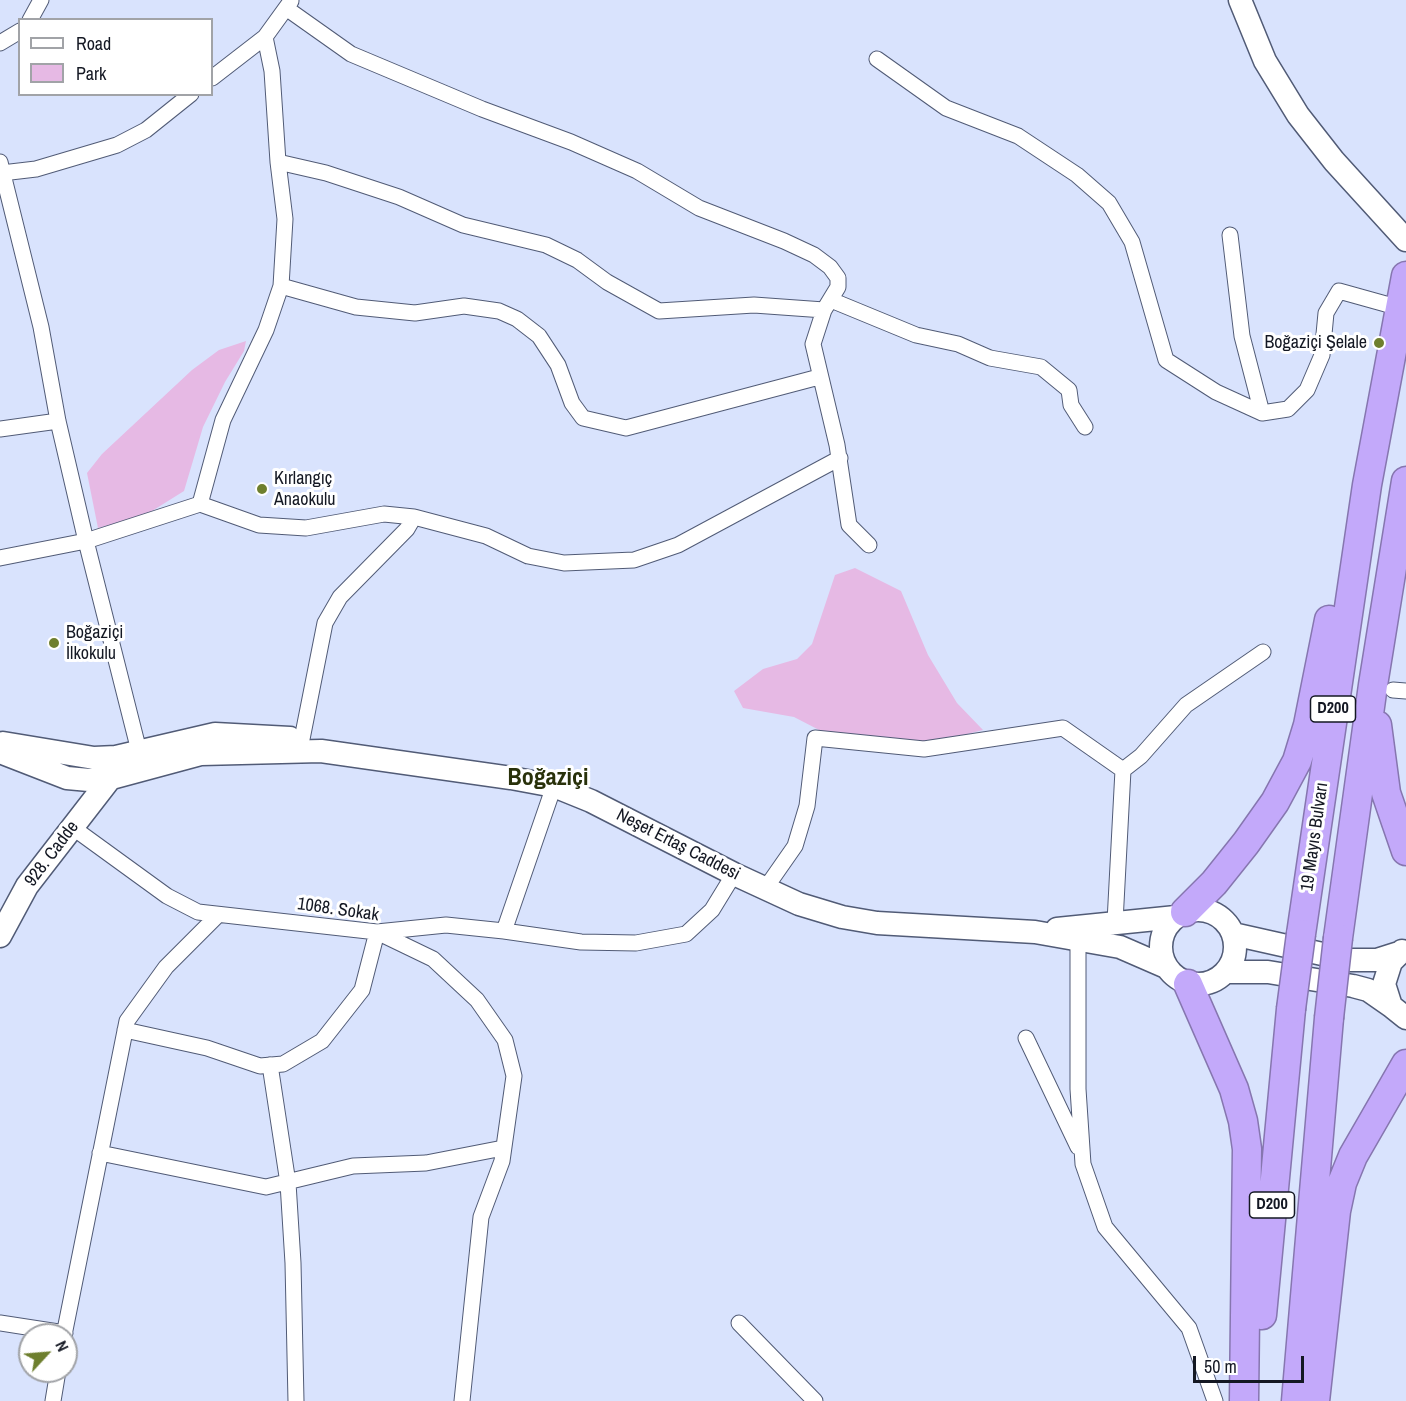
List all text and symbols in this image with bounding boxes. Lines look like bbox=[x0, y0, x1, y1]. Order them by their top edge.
legend bbox=[18, 18, 213, 96]
text: Road bbox=[76, 31, 111, 56]
text: Park bbox=[76, 61, 106, 86]
place label: Boğaziçi Şelale bbox=[1264, 332, 1367, 354]
marker: Boğaziçi Şelale bbox=[1372, 336, 1386, 350]
place label: Kırlangıç Anaokulu bbox=[274, 468, 336, 510]
marker: Kırlangıç Anaokulu bbox=[255, 482, 269, 496]
place label: Boğaziçi İlkokulu bbox=[66, 622, 123, 664]
marker: Boğaziçi İlkokulu bbox=[47, 636, 61, 650]
road number: D200 bbox=[1310, 696, 1356, 722]
district label: Boğaziçi bbox=[508, 765, 588, 793]
street label: 19 Mayıs Bulvarı bbox=[1297, 781, 1333, 893]
street label: Neşet Ertaş Caddesi bbox=[612, 804, 744, 886]
street label: 928. Cadde bbox=[20, 817, 84, 891]
street label: 1068. Sokak bbox=[296, 894, 380, 926]
road number: D200 bbox=[1250, 1192, 1294, 1218]
north arrow bbox=[18, 1323, 78, 1383]
text: N bbox=[50, 1337, 74, 1355]
scale bar bbox=[1196, 1344, 1307, 1382]
text: 50 m bbox=[1204, 1354, 1237, 1379]

